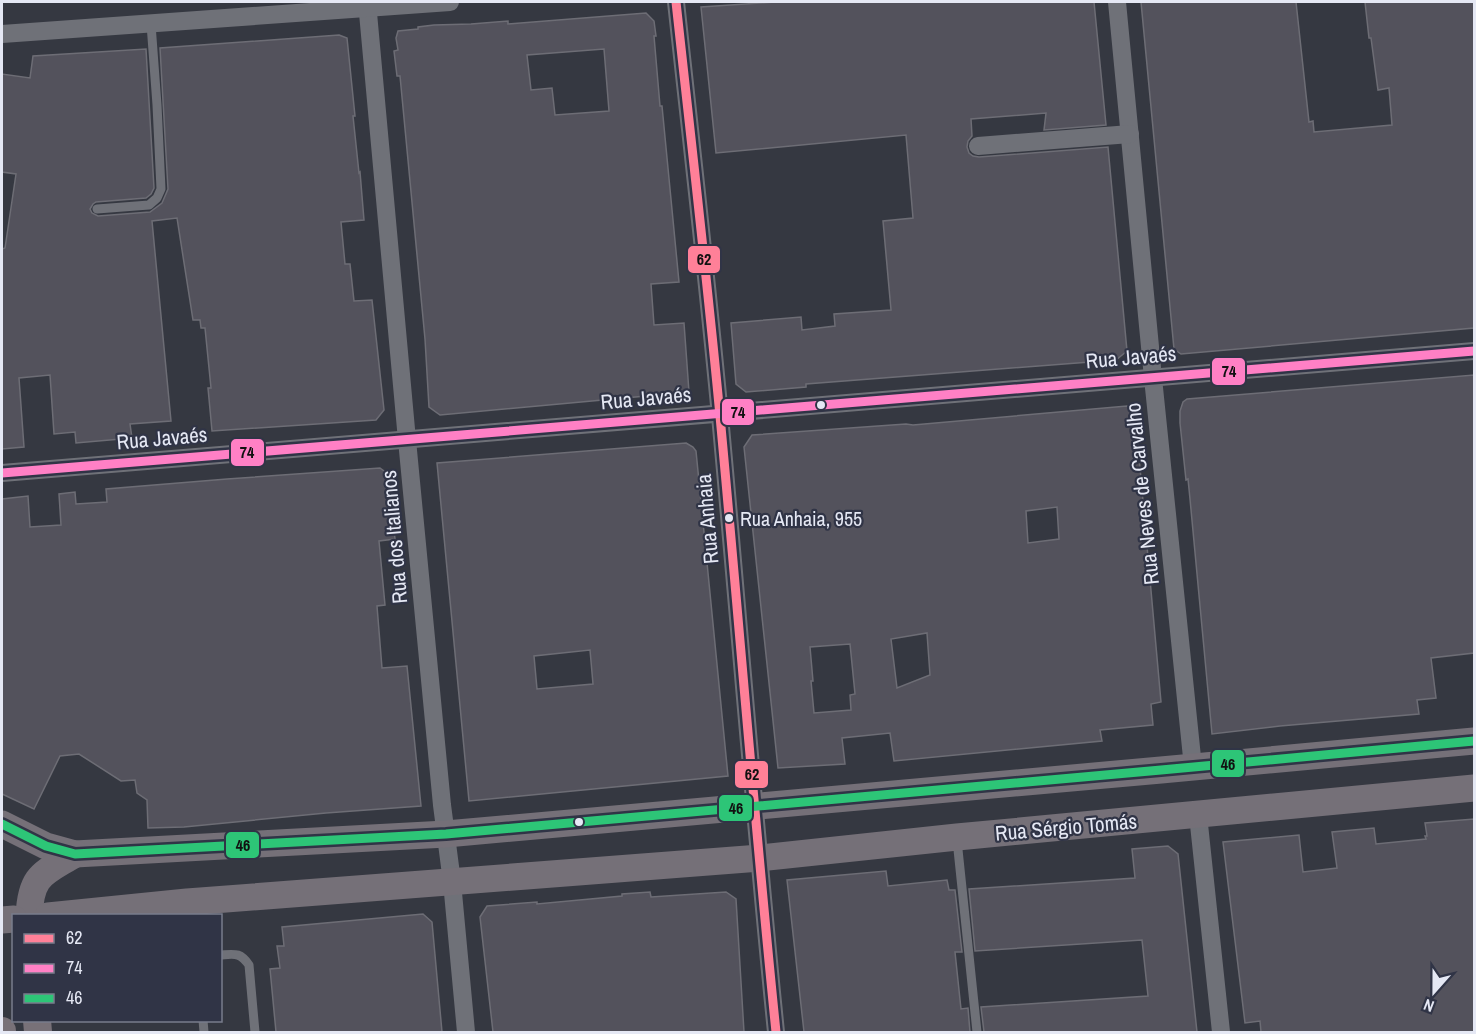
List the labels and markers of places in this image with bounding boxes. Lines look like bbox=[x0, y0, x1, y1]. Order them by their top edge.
unlabelled marker bbox=[815, 399, 827, 411]
place label: Rua Anhaia, 955 bbox=[740, 505, 862, 532]
marker: Rua Anhaia, 955 bbox=[723, 512, 735, 524]
unlabelled marker bbox=[573, 816, 585, 828]

